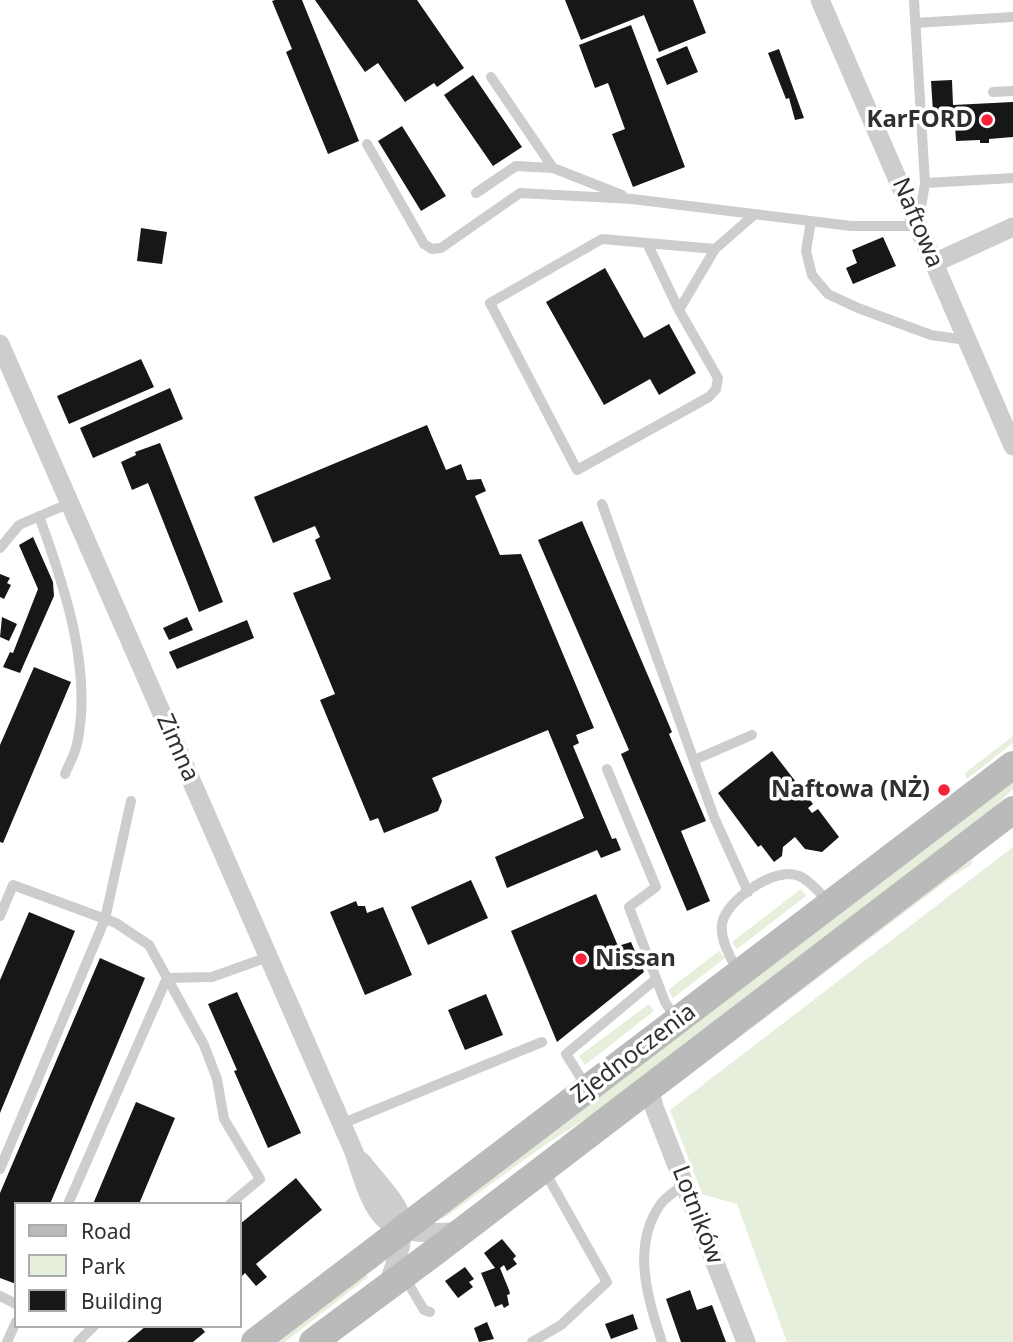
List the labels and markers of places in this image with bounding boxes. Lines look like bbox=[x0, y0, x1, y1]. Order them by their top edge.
place label: KarFORD bbox=[866, 106, 973, 134]
marker: KarFORD bbox=[979, 112, 995, 128]
place label: Naftowa (NŻ) bbox=[771, 776, 930, 804]
marker: Naftowa (NŻ) bbox=[936, 782, 952, 798]
place label: Nissan bbox=[595, 945, 676, 973]
marker: Nissan bbox=[573, 951, 589, 967]

